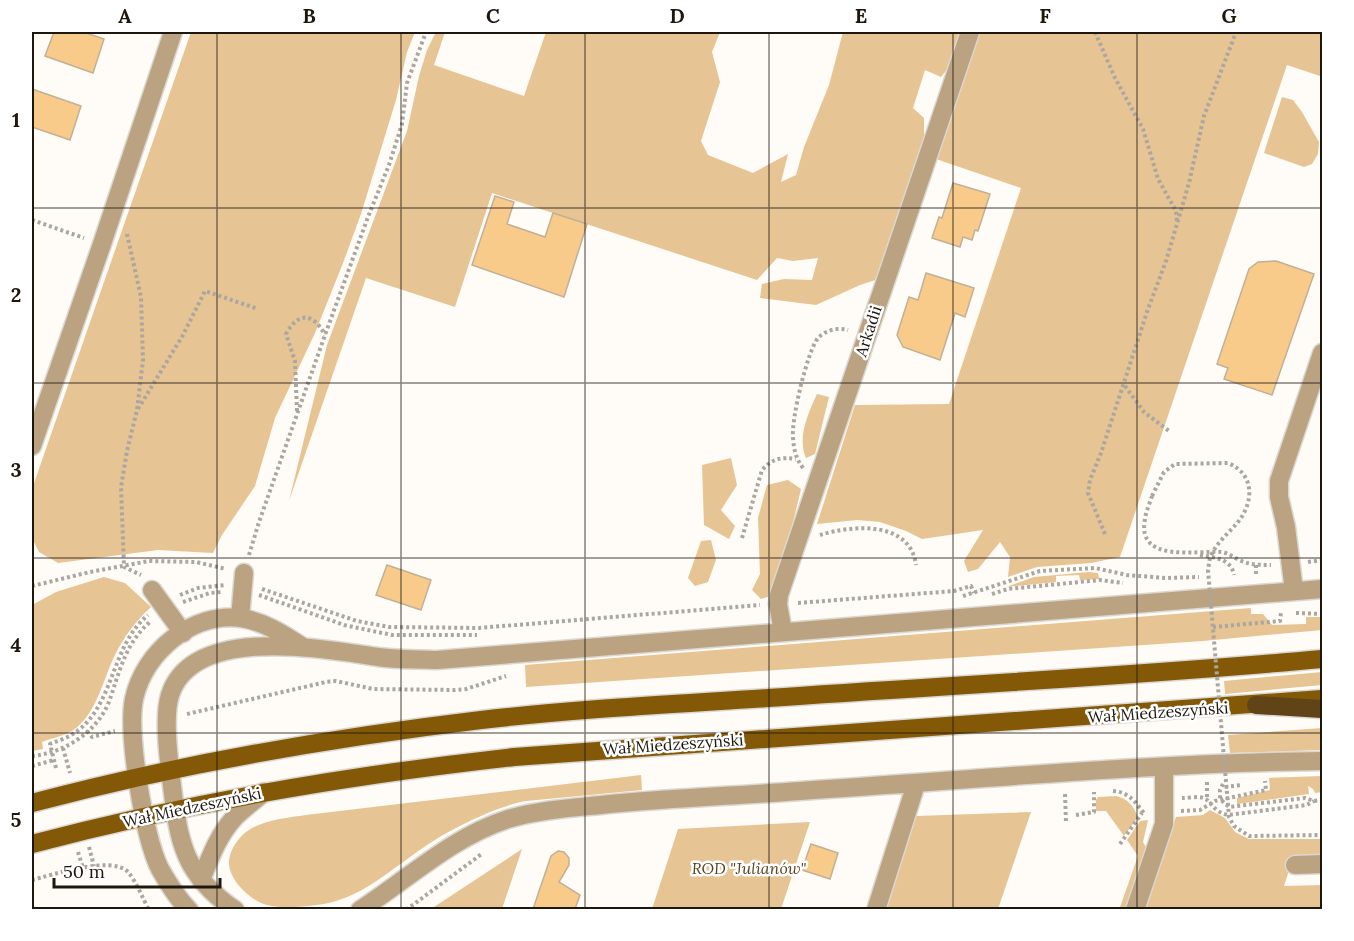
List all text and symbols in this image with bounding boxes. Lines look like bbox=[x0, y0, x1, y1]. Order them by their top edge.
text: A bbox=[118, 3, 132, 28]
text: B bbox=[302, 3, 316, 28]
text: C bbox=[486, 3, 500, 28]
text: D bbox=[669, 3, 685, 28]
text: E bbox=[855, 3, 867, 28]
text: F bbox=[1039, 3, 1051, 28]
text: G bbox=[1221, 3, 1237, 28]
text: 1 bbox=[12, 107, 20, 132]
text: 2 bbox=[11, 282, 21, 307]
street label: Arkadii bbox=[850, 303, 886, 360]
text: 3 bbox=[10, 457, 22, 482]
text: 4 bbox=[11, 632, 22, 657]
street label: Wał Miedzeszyński bbox=[1087, 697, 1229, 727]
street label: Wał Miedzeszyński bbox=[602, 729, 744, 759]
street label: Wał Miedzeszyński bbox=[121, 783, 263, 831]
text: 5 bbox=[11, 807, 22, 832]
scale bar bbox=[54, 851, 220, 889]
park label: ROD "Julianów" bbox=[692, 858, 807, 878]
text: 50 m bbox=[63, 860, 105, 883]

